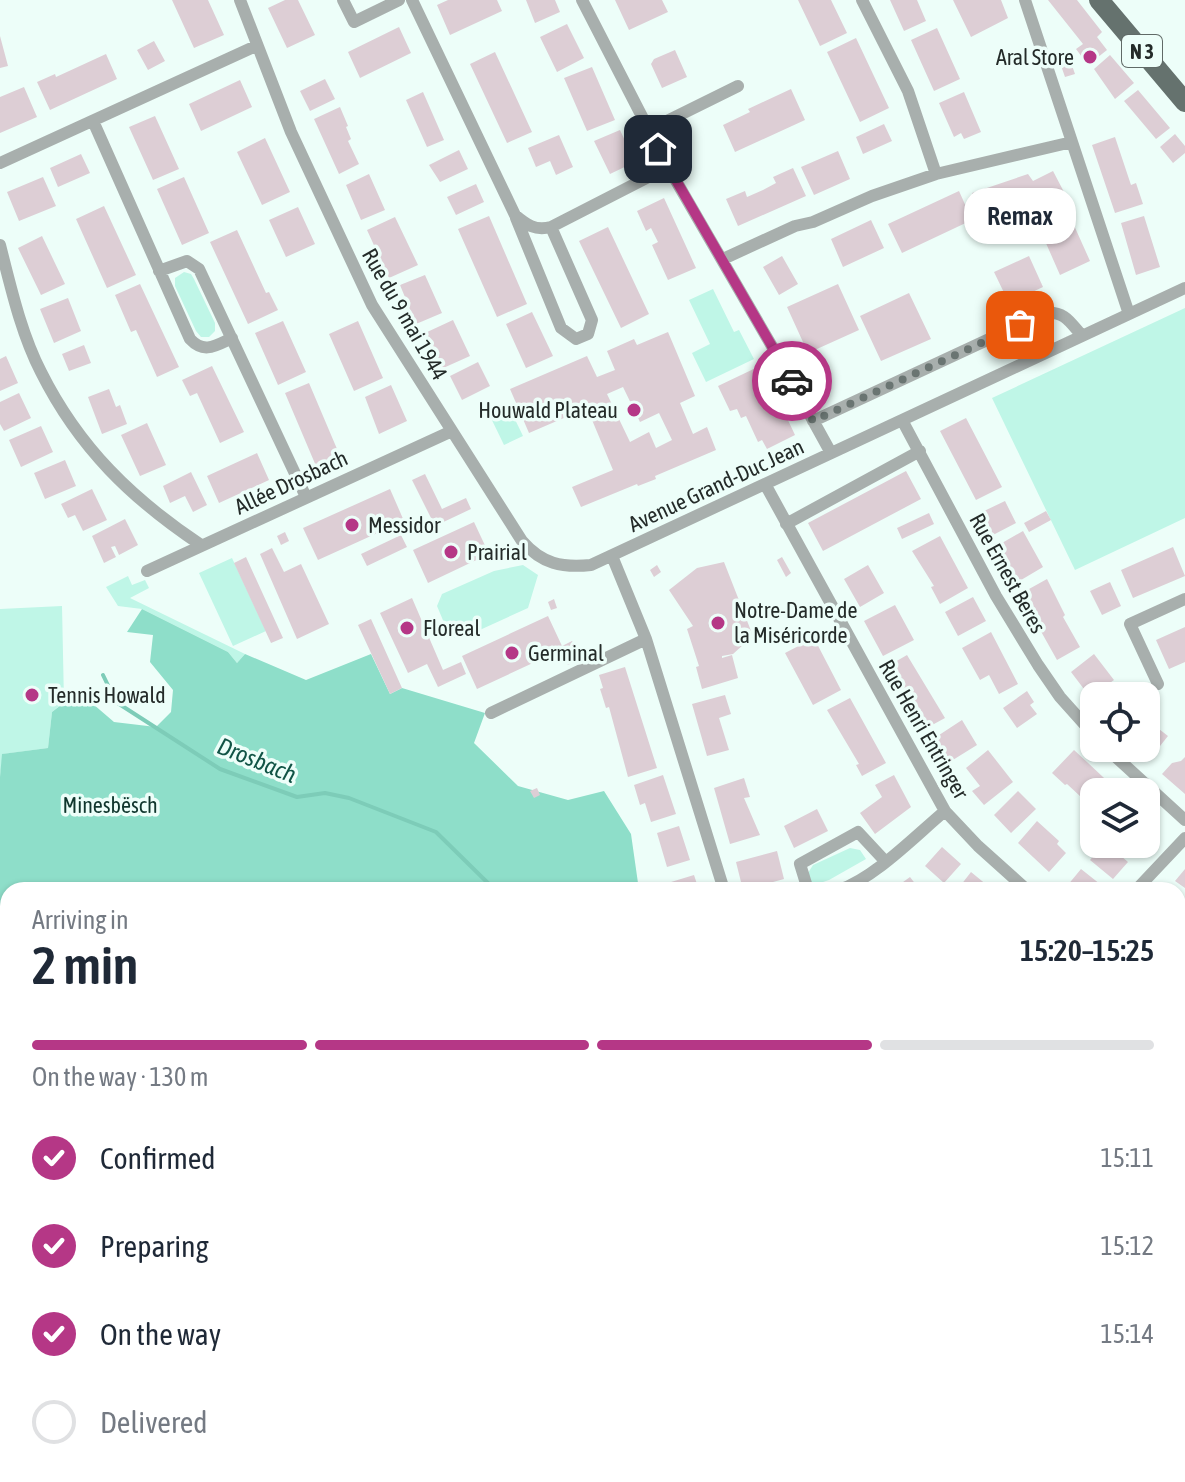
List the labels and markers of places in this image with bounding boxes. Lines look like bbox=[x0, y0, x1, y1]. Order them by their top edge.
place label: Aral Store bbox=[996, 44, 1074, 70]
marker: Aral Store bbox=[1081, 48, 1099, 66]
pin bbox=[624, 115, 692, 183]
callout: Remax bbox=[964, 189, 1076, 245]
pin bbox=[986, 291, 1054, 359]
place label: Houwald Plateau bbox=[478, 397, 618, 423]
marker: Houwald Plateau bbox=[625, 401, 643, 419]
place label: Messidor bbox=[368, 512, 441, 538]
marker: Messidor bbox=[343, 516, 361, 534]
place label: Prairial bbox=[467, 539, 527, 565]
marker: Prairial bbox=[442, 543, 460, 561]
place label: Notre-Dame de la Miséricorde bbox=[734, 597, 857, 648]
marker: Notre-Dame de la Miséricorde bbox=[709, 614, 727, 632]
place label: Floreal bbox=[423, 615, 481, 641]
marker: Floreal bbox=[398, 619, 416, 637]
place label: Germinal bbox=[528, 640, 604, 666]
marker: Germinal bbox=[503, 644, 521, 662]
place label: Tennis Howald bbox=[48, 682, 166, 708]
marker: Tennis Howald bbox=[23, 686, 41, 704]

